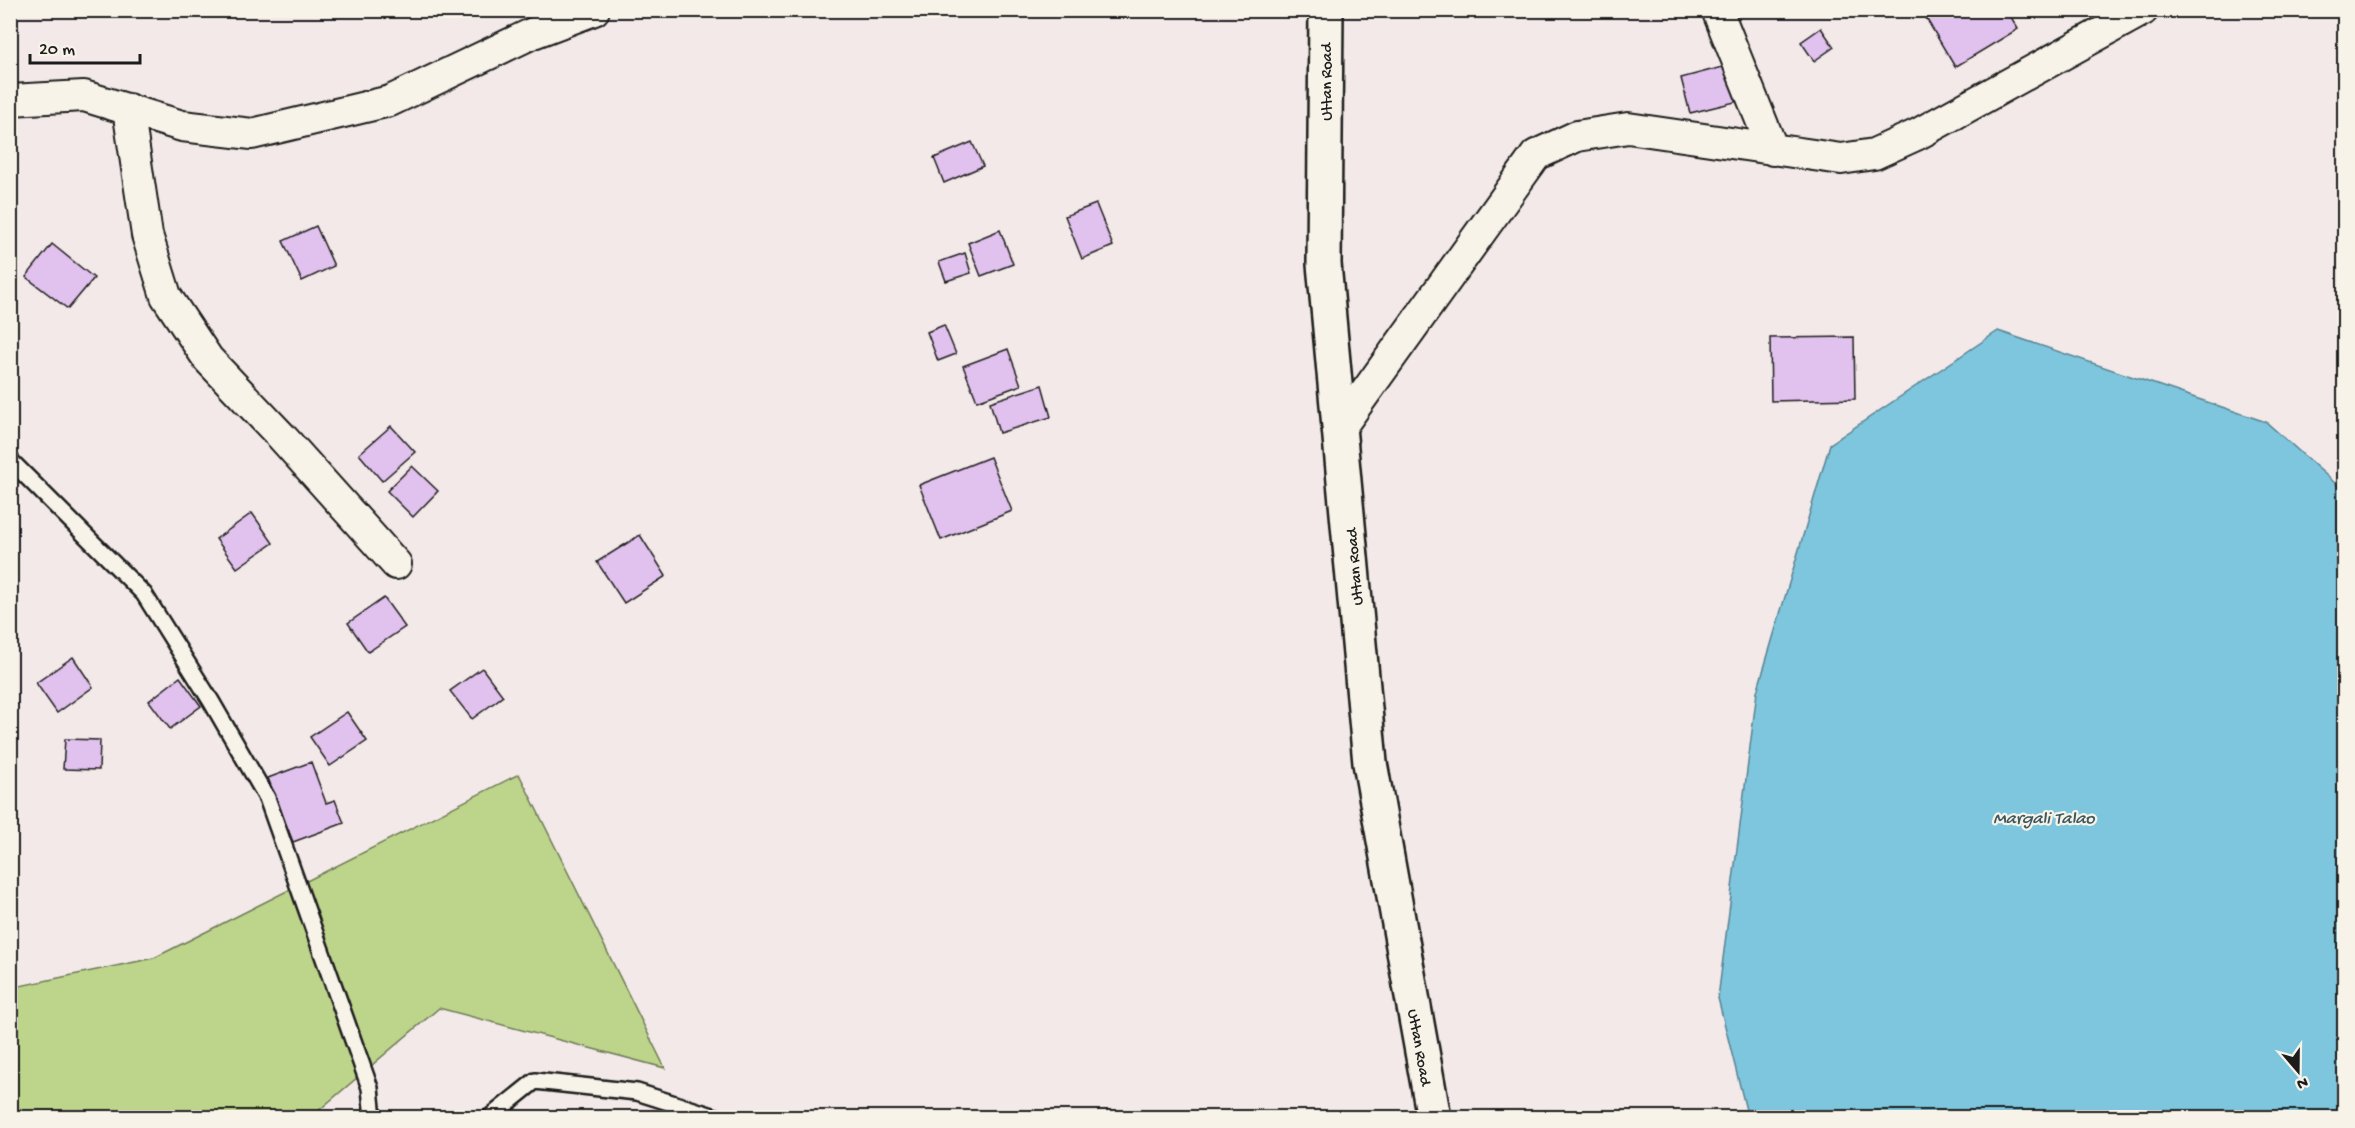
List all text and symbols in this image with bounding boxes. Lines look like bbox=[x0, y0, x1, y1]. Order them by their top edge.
scale bar bbox=[30, 27, 140, 65]
text: 20 m bbox=[39, 40, 75, 61]
street label: Uttan Road bbox=[1319, 42, 1338, 121]
street label: Uttan Road bbox=[1344, 526, 1369, 606]
water label: Margali Talao bbox=[1993, 809, 2095, 830]
street label: Uttan Road bbox=[1401, 1008, 1434, 1089]
north arrow bbox=[2268, 1041, 2328, 1101]
text: N bbox=[2293, 1071, 2310, 1093]

